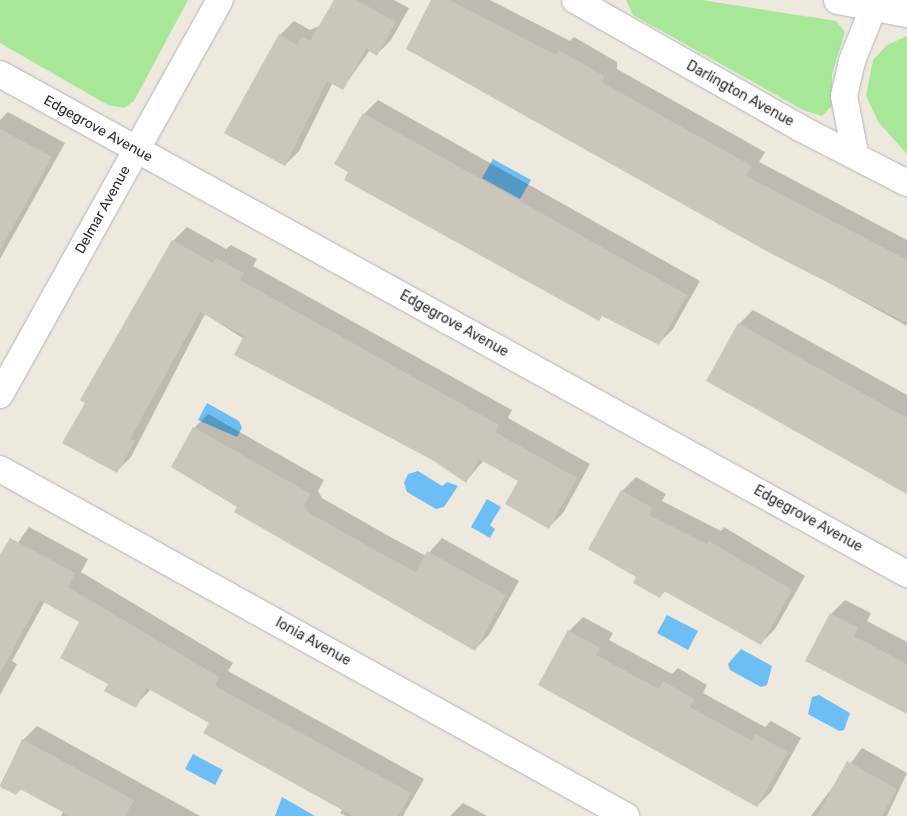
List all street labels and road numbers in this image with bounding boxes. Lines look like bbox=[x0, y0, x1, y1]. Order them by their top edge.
street label: Darlington Avenue bbox=[683, 57, 797, 131]
street label: Edgegrove Avenue bbox=[41, 92, 155, 166]
street label: Delmar Avenue bbox=[72, 163, 134, 257]
street label: Edgegrove Avenue bbox=[397, 287, 511, 361]
street label: Edgegrove Avenue bbox=[751, 482, 865, 556]
street label: Ionia Avenue bbox=[272, 614, 354, 670]

